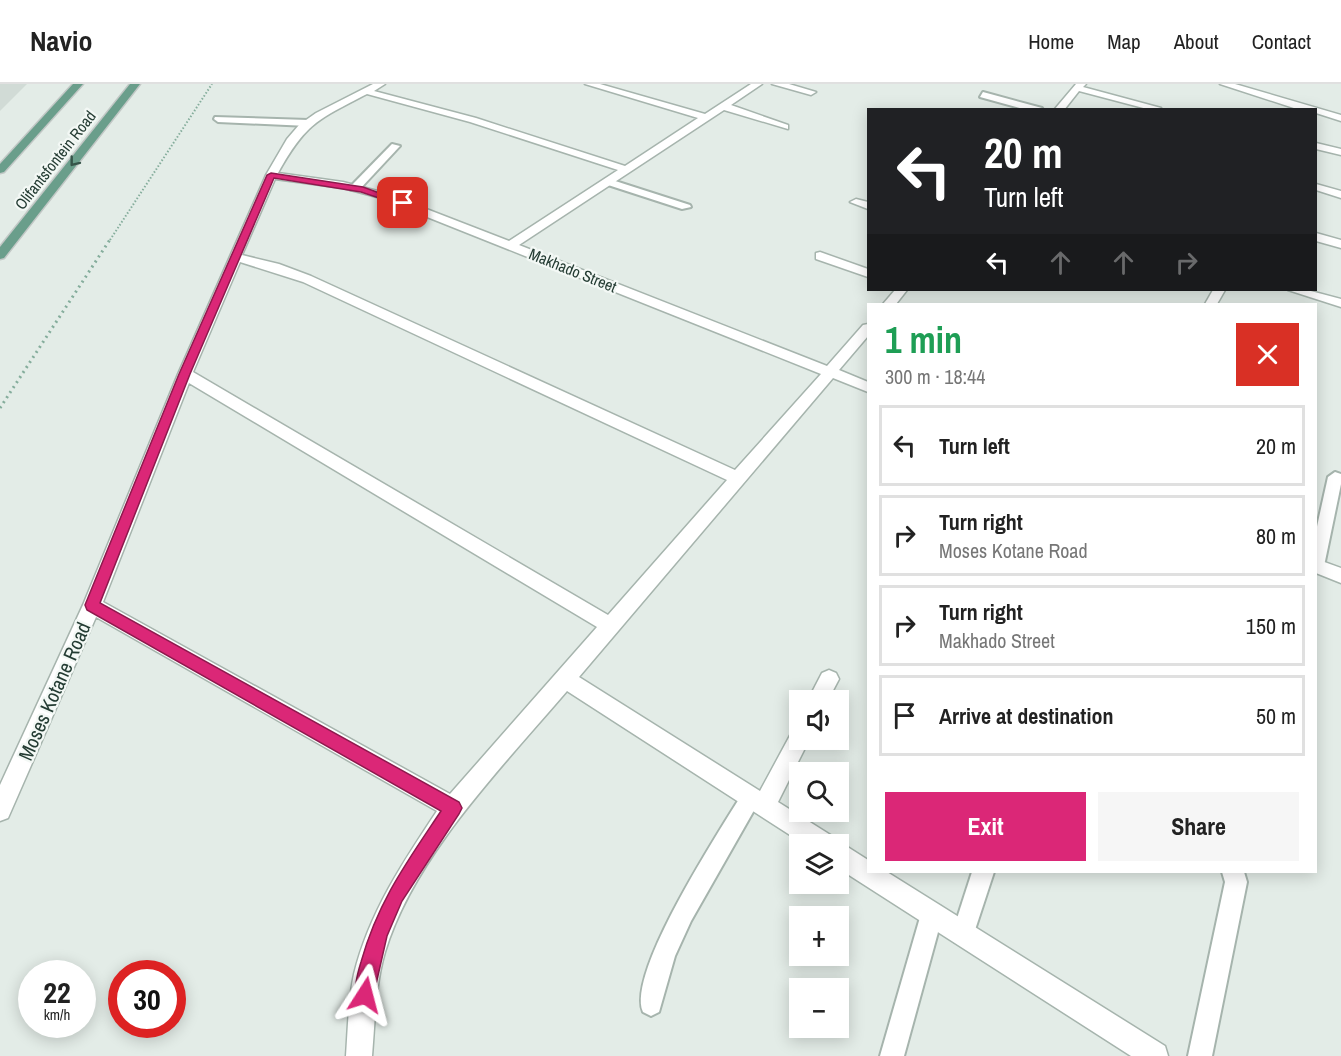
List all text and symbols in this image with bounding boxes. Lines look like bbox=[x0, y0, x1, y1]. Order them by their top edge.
text: Navio bbox=[30, 22, 93, 60]
text: Home bbox=[1028, 27, 1074, 56]
text: Map bbox=[1107, 27, 1141, 56]
text: About bbox=[1174, 27, 1219, 56]
text: Contact bbox=[1252, 27, 1311, 56]
street label: Olifantsfontein Road bbox=[9, 106, 101, 214]
text: 20 m bbox=[984, 125, 1063, 181]
icon: left bbox=[885, 132, 963, 210]
one-way arrow bbox=[70, 155, 81, 166]
pin bbox=[377, 177, 428, 228]
text: Turn left bbox=[984, 179, 1063, 215]
icon: arrive bbox=[386, 186, 419, 219]
street label: Makhado Street bbox=[526, 242, 620, 298]
icon: left bbox=[981, 246, 1014, 279]
icon: ahead bbox=[1044, 246, 1077, 279]
icon: ahead bbox=[1107, 246, 1140, 279]
icon: right bbox=[1170, 246, 1203, 279]
text: 1 min bbox=[885, 316, 962, 364]
button: close bbox=[1236, 323, 1299, 386]
text: 300 m · 18:44 bbox=[885, 363, 985, 390]
icon: left bbox=[888, 429, 921, 462]
text: Turn left bbox=[939, 431, 1010, 461]
text: 20 m bbox=[1256, 431, 1296, 461]
text: Turn right bbox=[939, 507, 1023, 537]
icon: right bbox=[888, 519, 921, 552]
text: 80 m bbox=[1256, 521, 1296, 551]
text: Moses Kotane Road bbox=[939, 537, 1088, 564]
text: Turn right bbox=[939, 597, 1023, 627]
icon: right bbox=[888, 609, 921, 642]
text: 150 m bbox=[1246, 611, 1296, 641]
street label: Moses Kotane Road bbox=[11, 618, 97, 764]
text: Makhado Street bbox=[939, 627, 1055, 654]
map controls bbox=[789, 690, 849, 1038]
button: sound bbox=[789, 690, 849, 750]
icon: arrive bbox=[888, 699, 921, 732]
text: Arrive at destination bbox=[939, 701, 1113, 731]
text: 50 m bbox=[1256, 701, 1296, 731]
button: search bbox=[789, 762, 849, 822]
button: Exit bbox=[885, 792, 1086, 861]
button: Share bbox=[1098, 792, 1299, 861]
button: layers bbox=[789, 834, 849, 894]
button: + bbox=[789, 906, 849, 966]
speed limit sign: 30 bbox=[108, 960, 186, 1038]
position arrow bbox=[333, 963, 397, 1027]
text: 22 bbox=[43, 972, 71, 1012]
button: − bbox=[789, 978, 849, 1038]
text: km/h bbox=[44, 1004, 70, 1025]

